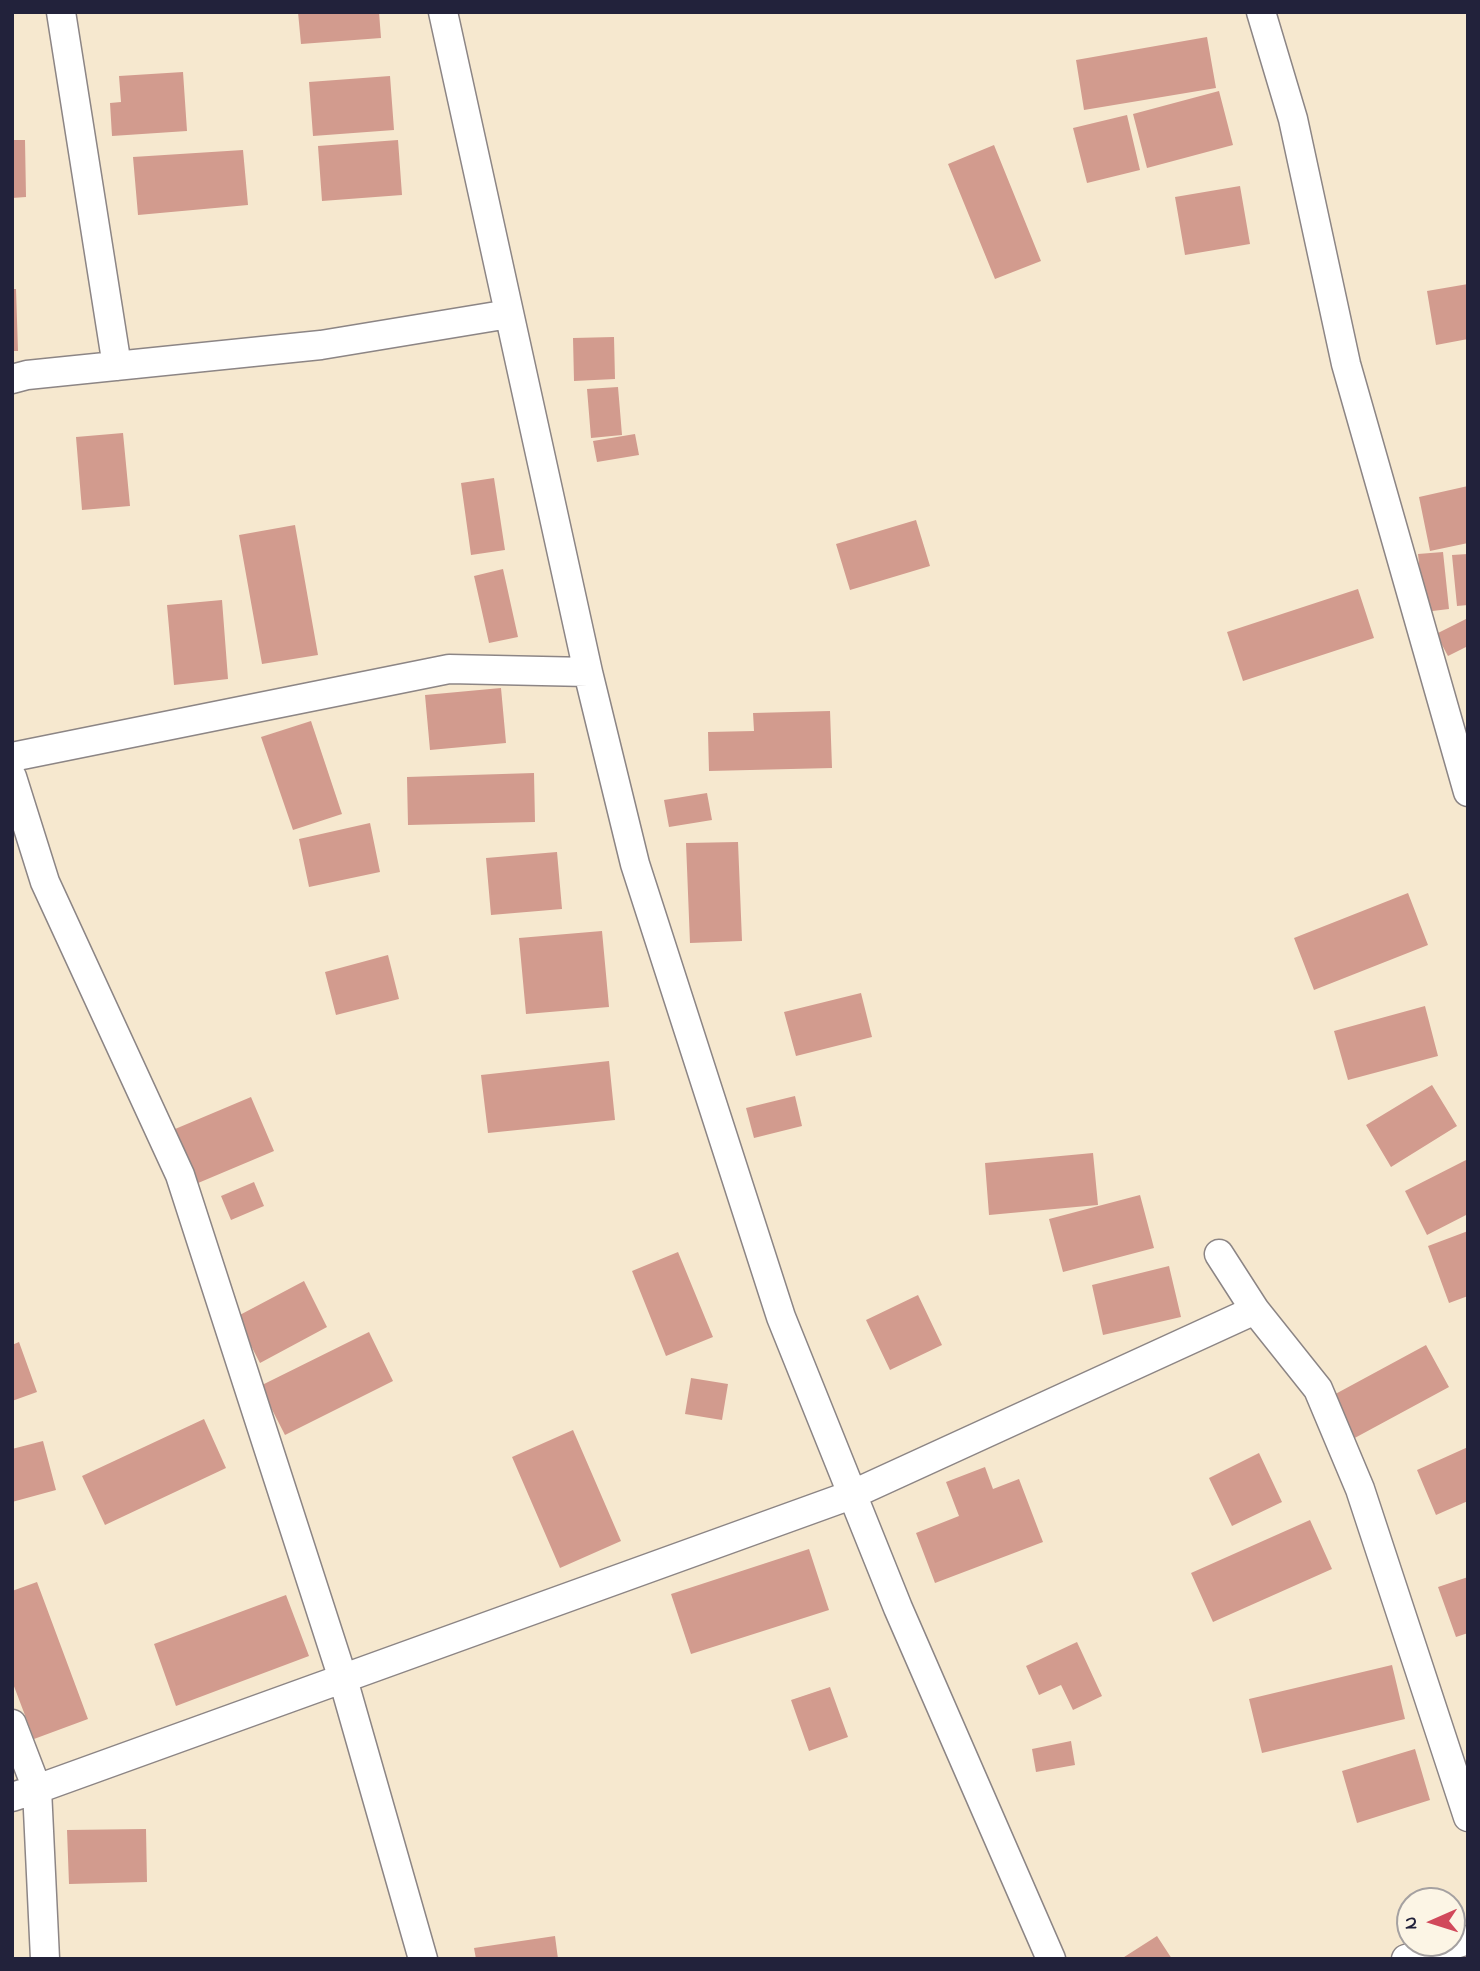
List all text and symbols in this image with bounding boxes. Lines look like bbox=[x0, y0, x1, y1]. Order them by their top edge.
north arrow bbox=[1396, 1887, 1466, 1957]
text: N bbox=[1398, 1916, 1425, 1930]

